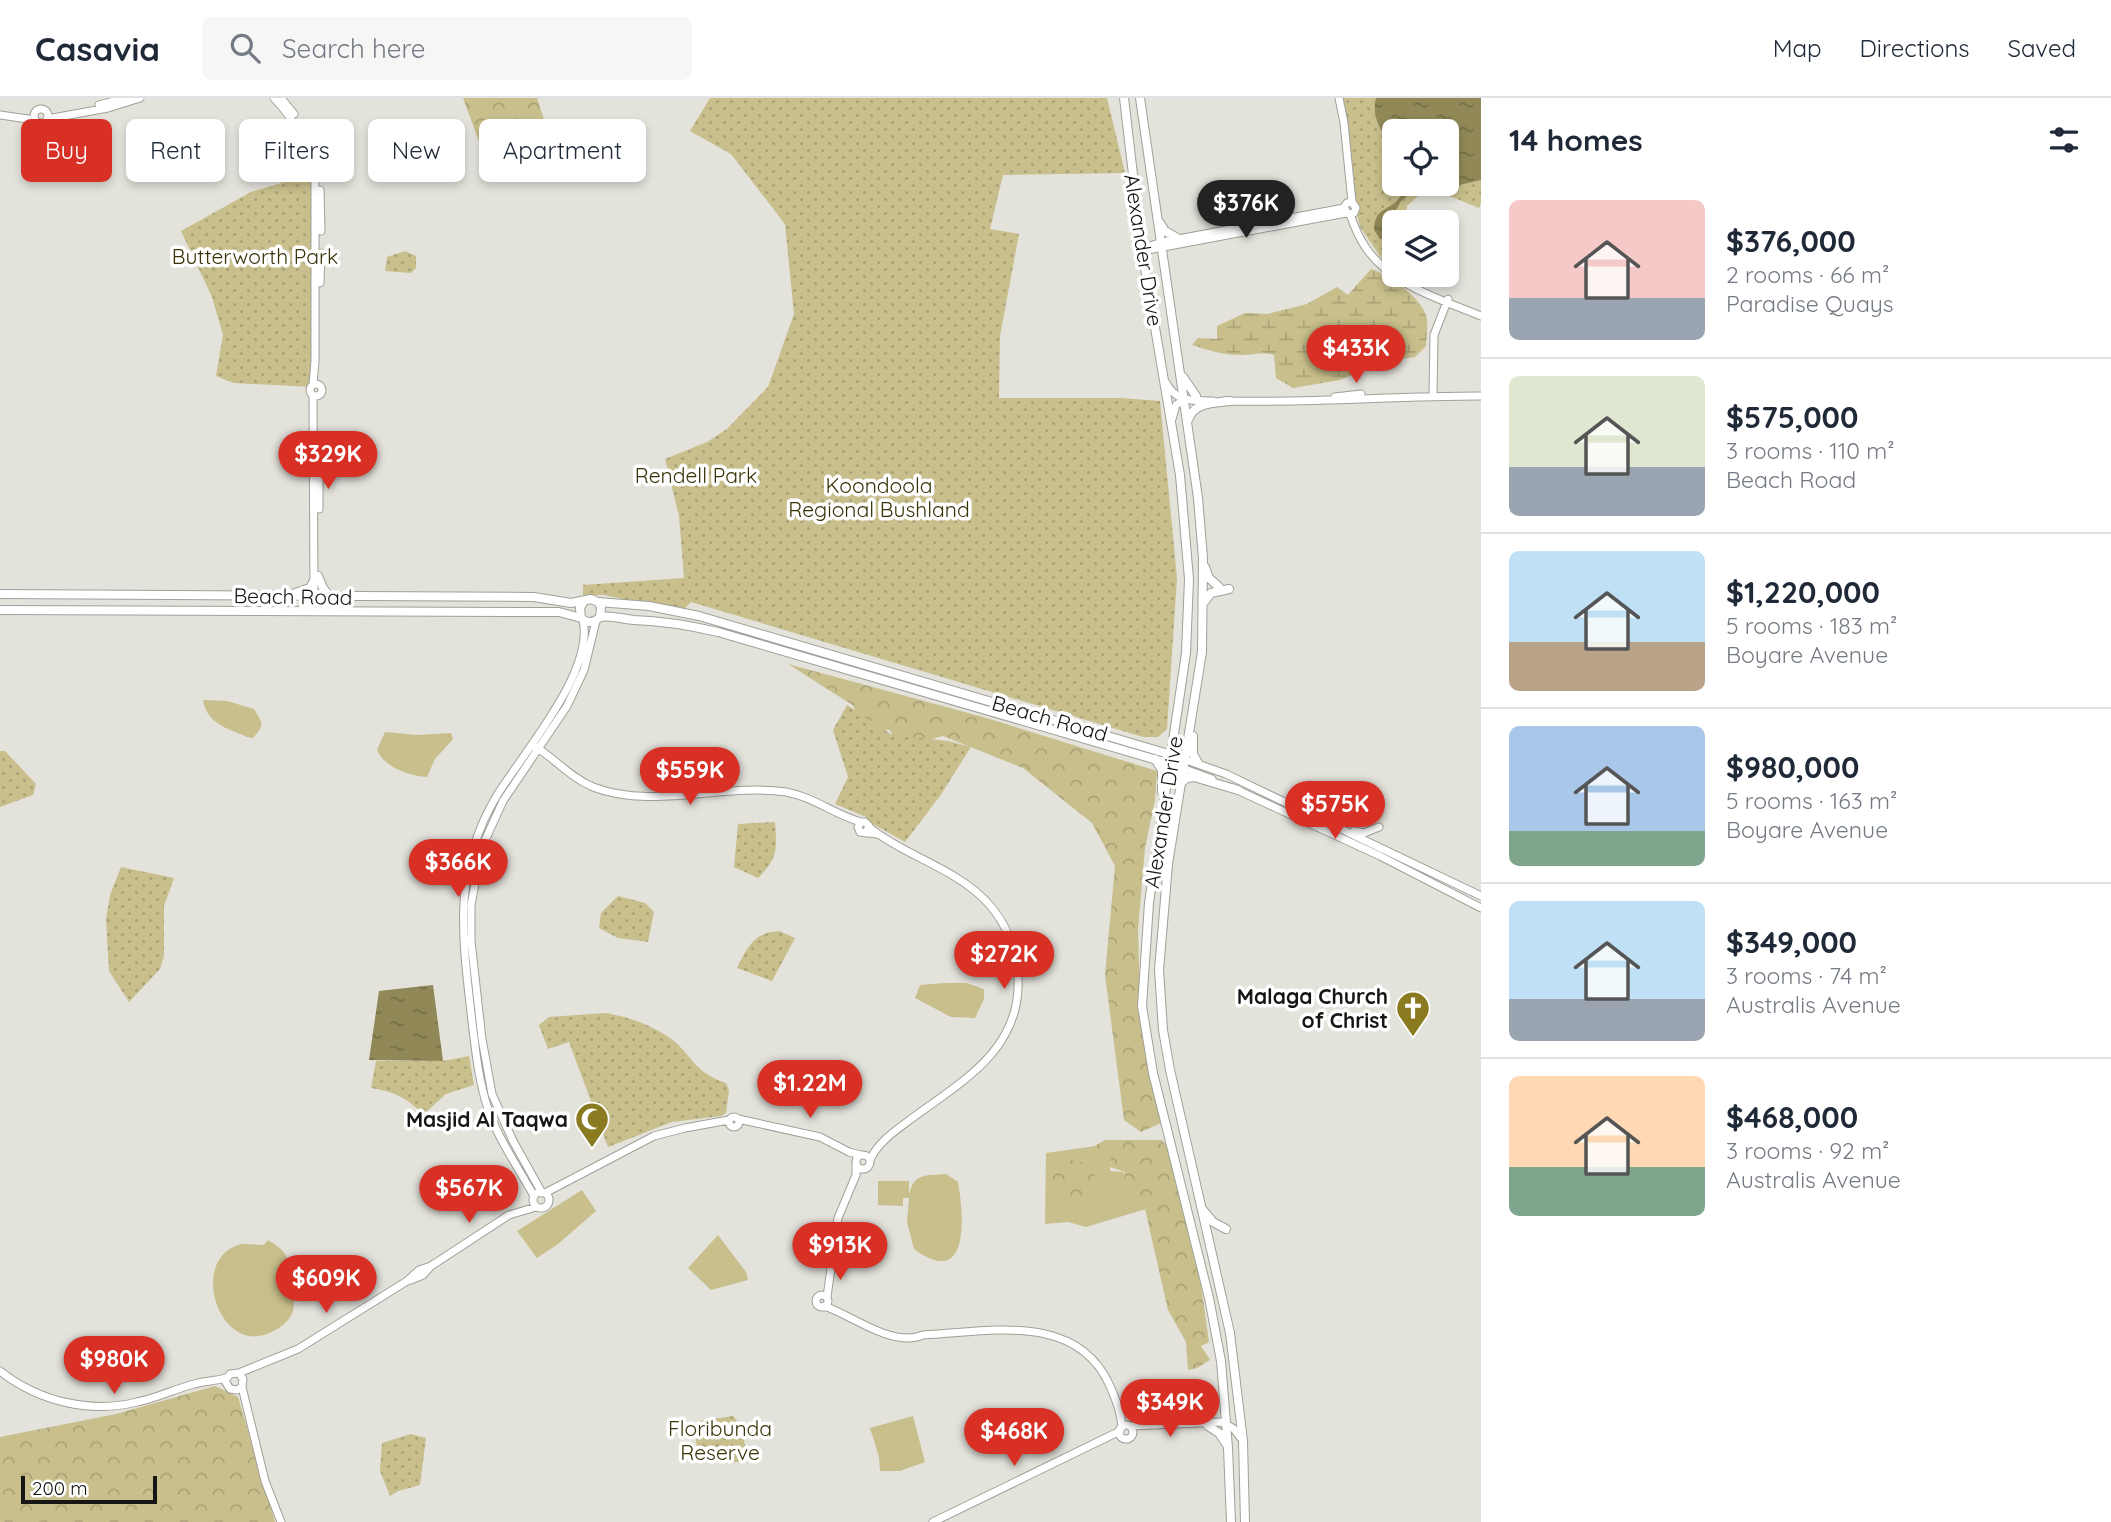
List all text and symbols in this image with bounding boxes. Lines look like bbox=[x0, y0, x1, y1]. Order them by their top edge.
search box bbox=[202, 17, 692, 80]
text: Casavia bbox=[35, 28, 160, 69]
icon: search bbox=[226, 29, 264, 67]
text: Search here bbox=[282, 32, 426, 65]
text: Map bbox=[1773, 33, 1822, 63]
text: Directions bbox=[1860, 33, 1970, 63]
text: Saved bbox=[2008, 33, 2076, 63]
chip: Buy bbox=[21, 119, 112, 182]
chip: Rent bbox=[126, 119, 225, 182]
chip: Filters bbox=[239, 119, 354, 182]
chip: New bbox=[368, 119, 465, 182]
chip: Apartment bbox=[479, 119, 646, 182]
map controls bbox=[1382, 119, 1459, 287]
button: locate bbox=[1382, 119, 1459, 196]
text: 14 homes bbox=[1509, 121, 1643, 159]
icon: filters bbox=[2045, 121, 2083, 159]
street label: Alexander Drive bbox=[1119, 172, 1169, 328]
pin: $376K bbox=[1197, 180, 1295, 240]
text: $376K bbox=[1213, 188, 1279, 217]
button: layers bbox=[1382, 210, 1459, 287]
text: $376,000 bbox=[1726, 222, 1856, 260]
icon: home bbox=[1565, 228, 1649, 312]
park label: Butterworth Park bbox=[172, 243, 338, 269]
text: 2 rooms · 66 m² bbox=[1726, 260, 1889, 289]
text: Paradise Quays bbox=[1726, 289, 1893, 318]
pin: $433K bbox=[1307, 326, 1405, 385]
text: $433K bbox=[1322, 333, 1390, 362]
text: $575,000 bbox=[1726, 398, 1858, 436]
icon: home bbox=[1565, 404, 1649, 488]
pin: $329K bbox=[279, 432, 377, 491]
text: 3 rooms · 110 m² bbox=[1726, 436, 1895, 465]
text: $329K bbox=[294, 439, 362, 468]
park label: Rendell Park bbox=[635, 462, 757, 488]
text: Beach Road bbox=[1726, 465, 1856, 494]
park label: Koondoola Regional Bushland bbox=[788, 472, 970, 522]
text: $1,220,000 bbox=[1726, 573, 1880, 611]
icon: home bbox=[1565, 579, 1649, 663]
street label: Beach Road bbox=[233, 582, 353, 610]
text: 5 rooms · 183 m² bbox=[1726, 611, 1897, 640]
text: Boyare Avenue bbox=[1726, 640, 1888, 669]
street label: Beach Road bbox=[989, 689, 1111, 747]
street label: Alexander Drive bbox=[1138, 734, 1188, 890]
pin: $559K bbox=[641, 748, 739, 807]
text: $980,000 bbox=[1726, 748, 1859, 786]
icon: home bbox=[1565, 754, 1649, 838]
text: $559K bbox=[656, 755, 724, 784]
pin: $575K bbox=[1286, 782, 1384, 841]
text: 5 rooms · 163 m² bbox=[1726, 786, 1897, 815]
text: $575K bbox=[1301, 789, 1369, 818]
text: Boyare Avenue bbox=[1726, 815, 1888, 844]
pin: $366K bbox=[409, 840, 507, 899]
text: $366K bbox=[425, 847, 491, 876]
text: $349,000 bbox=[1726, 923, 1857, 961]
icon: home bbox=[1565, 929, 1649, 1013]
pin: $272K bbox=[955, 932, 1053, 991]
text: $272K bbox=[970, 939, 1038, 968]
text: 3 rooms · 74 m² bbox=[1726, 961, 1887, 990]
place label: Malaga Church of Christ bbox=[1237, 983, 1388, 1033]
church icon: Malaga Church of Christ bbox=[1394, 989, 1432, 1038]
text: Australis Avenue bbox=[1726, 990, 1901, 1019]
pin: $1.22M bbox=[753, 1060, 867, 1120]
text: $1.22M bbox=[773, 1068, 847, 1097]
text: $468,000 bbox=[1726, 1098, 1858, 1136]
mosque icon: Masjid Al Taqwa bbox=[573, 1100, 611, 1149]
icon: home bbox=[1565, 1104, 1649, 1188]
place label: Masjid Al Taqwa bbox=[406, 1106, 568, 1132]
text: 3 rooms · 92 m² bbox=[1726, 1136, 1889, 1165]
text: Australis Avenue bbox=[1726, 1165, 1901, 1194]
pin: $567K bbox=[420, 1166, 518, 1225]
text: $567K bbox=[435, 1173, 503, 1202]
pin: $913K bbox=[791, 1222, 889, 1282]
text: $913K bbox=[808, 1230, 872, 1259]
pin: $609K bbox=[277, 1256, 375, 1315]
text: $609K bbox=[292, 1263, 360, 1292]
pin: $980K bbox=[65, 1336, 163, 1396]
text: $980K bbox=[80, 1344, 148, 1373]
pin: $349K bbox=[1121, 1380, 1219, 1439]
text: $349K bbox=[1136, 1387, 1204, 1416]
pin: $468K bbox=[965, 1408, 1063, 1468]
park label: Floribunda Reserve bbox=[668, 1415, 772, 1465]
text: $468K bbox=[980, 1416, 1048, 1445]
scale bar bbox=[21, 1473, 158, 1505]
text: 200 m bbox=[32, 1476, 88, 1500]

